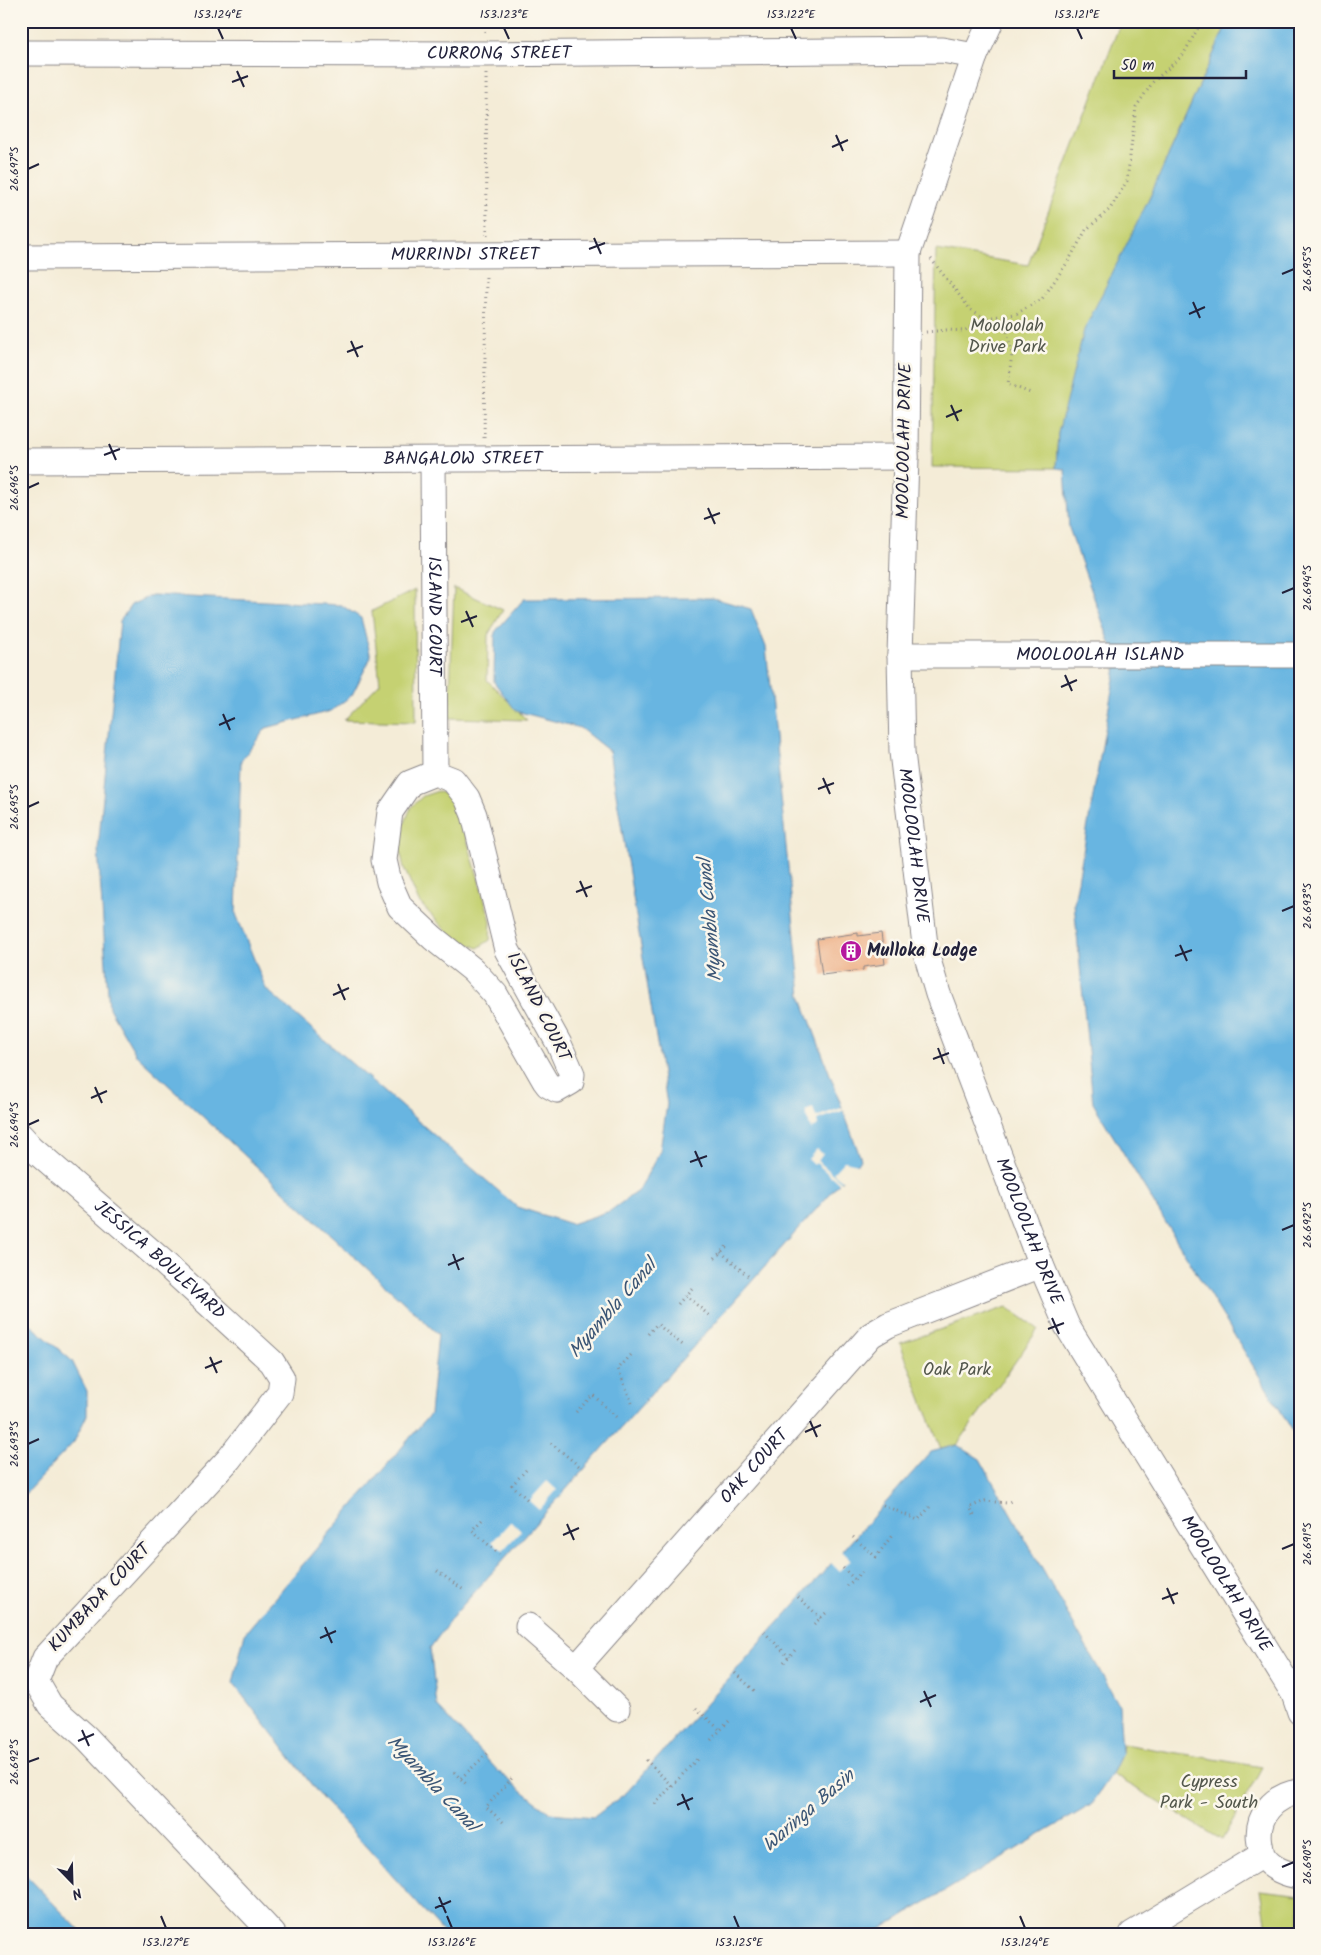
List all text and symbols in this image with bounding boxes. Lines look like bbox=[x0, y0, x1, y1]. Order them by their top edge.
text: 153.124°E bbox=[194, 5, 243, 24]
text: 153.123°E bbox=[480, 5, 529, 24]
text: 153.122°E bbox=[767, 5, 816, 24]
text: 153.121°E bbox=[1054, 5, 1101, 24]
street label: CURRONG STREET bbox=[427, 39, 573, 69]
scale bar bbox=[1114, 48, 1246, 80]
text: 50 m bbox=[1121, 54, 1155, 78]
text: 26.697°S bbox=[5, 146, 24, 192]
street label: MURRINDI STREET bbox=[391, 240, 541, 270]
text: 26.695°S bbox=[1298, 245, 1317, 292]
park label: Mooloolah Drive Park bbox=[968, 312, 1046, 362]
street label: MOOLOOLAH DRIVE bbox=[889, 362, 921, 519]
street label: BANGALOW STREET bbox=[383, 444, 544, 474]
text: 26.696°S bbox=[5, 464, 24, 511]
street label: ISLAND COURT bbox=[419, 556, 449, 677]
text: 26.694°S bbox=[1298, 564, 1317, 611]
street label: MOOLOOLAH ISLAND bbox=[1016, 641, 1184, 670]
street label: MOOLOOLAH DRIVE bbox=[890, 766, 937, 925]
text: 26.695°S bbox=[5, 783, 24, 830]
water label: Myambla Canal bbox=[690, 854, 731, 983]
text: 26.693°S bbox=[1298, 882, 1317, 929]
place label: Mulloka Lodge bbox=[867, 937, 978, 966]
building icon: Mulloka Lodge bbox=[839, 939, 863, 963]
street label: ISLAND COURT bbox=[498, 947, 579, 1068]
text: 26.694°S bbox=[5, 1101, 24, 1148]
street label: MOOLOOLAH DRIVE bbox=[987, 1153, 1071, 1310]
street label: JESSICA BOULEVARD bbox=[87, 1193, 232, 1327]
text: 26.692°S bbox=[1298, 1201, 1317, 1248]
water label: Myambla Canal bbox=[561, 1250, 667, 1365]
park label: Oak Park bbox=[923, 1356, 991, 1385]
text: 26.693°S bbox=[5, 1420, 24, 1467]
street label: OAK COURT bbox=[713, 1421, 797, 1511]
street label: MOOLOOLAH DRIVE bbox=[1173, 1510, 1280, 1658]
text: 26.691°S bbox=[1298, 1522, 1317, 1566]
street label: KUMBADA COURT bbox=[41, 1536, 159, 1659]
water label: Myambla Canal bbox=[379, 1729, 487, 1842]
text: 26.692°S bbox=[5, 1738, 24, 1785]
water label: Waringa Basin bbox=[756, 1761, 863, 1860]
park label: Cypress Park - South bbox=[1160, 1768, 1258, 1818]
text: 26.690°S bbox=[1298, 1839, 1317, 1885]
north arrow bbox=[48, 1858, 98, 1908]
text: N bbox=[68, 1881, 85, 1905]
text: 153.127°E bbox=[142, 1933, 191, 1952]
text: 153.126°E bbox=[428, 1933, 477, 1952]
text: 153.125°E bbox=[715, 1933, 764, 1952]
text: 153.124°E bbox=[1001, 1933, 1050, 1952]

